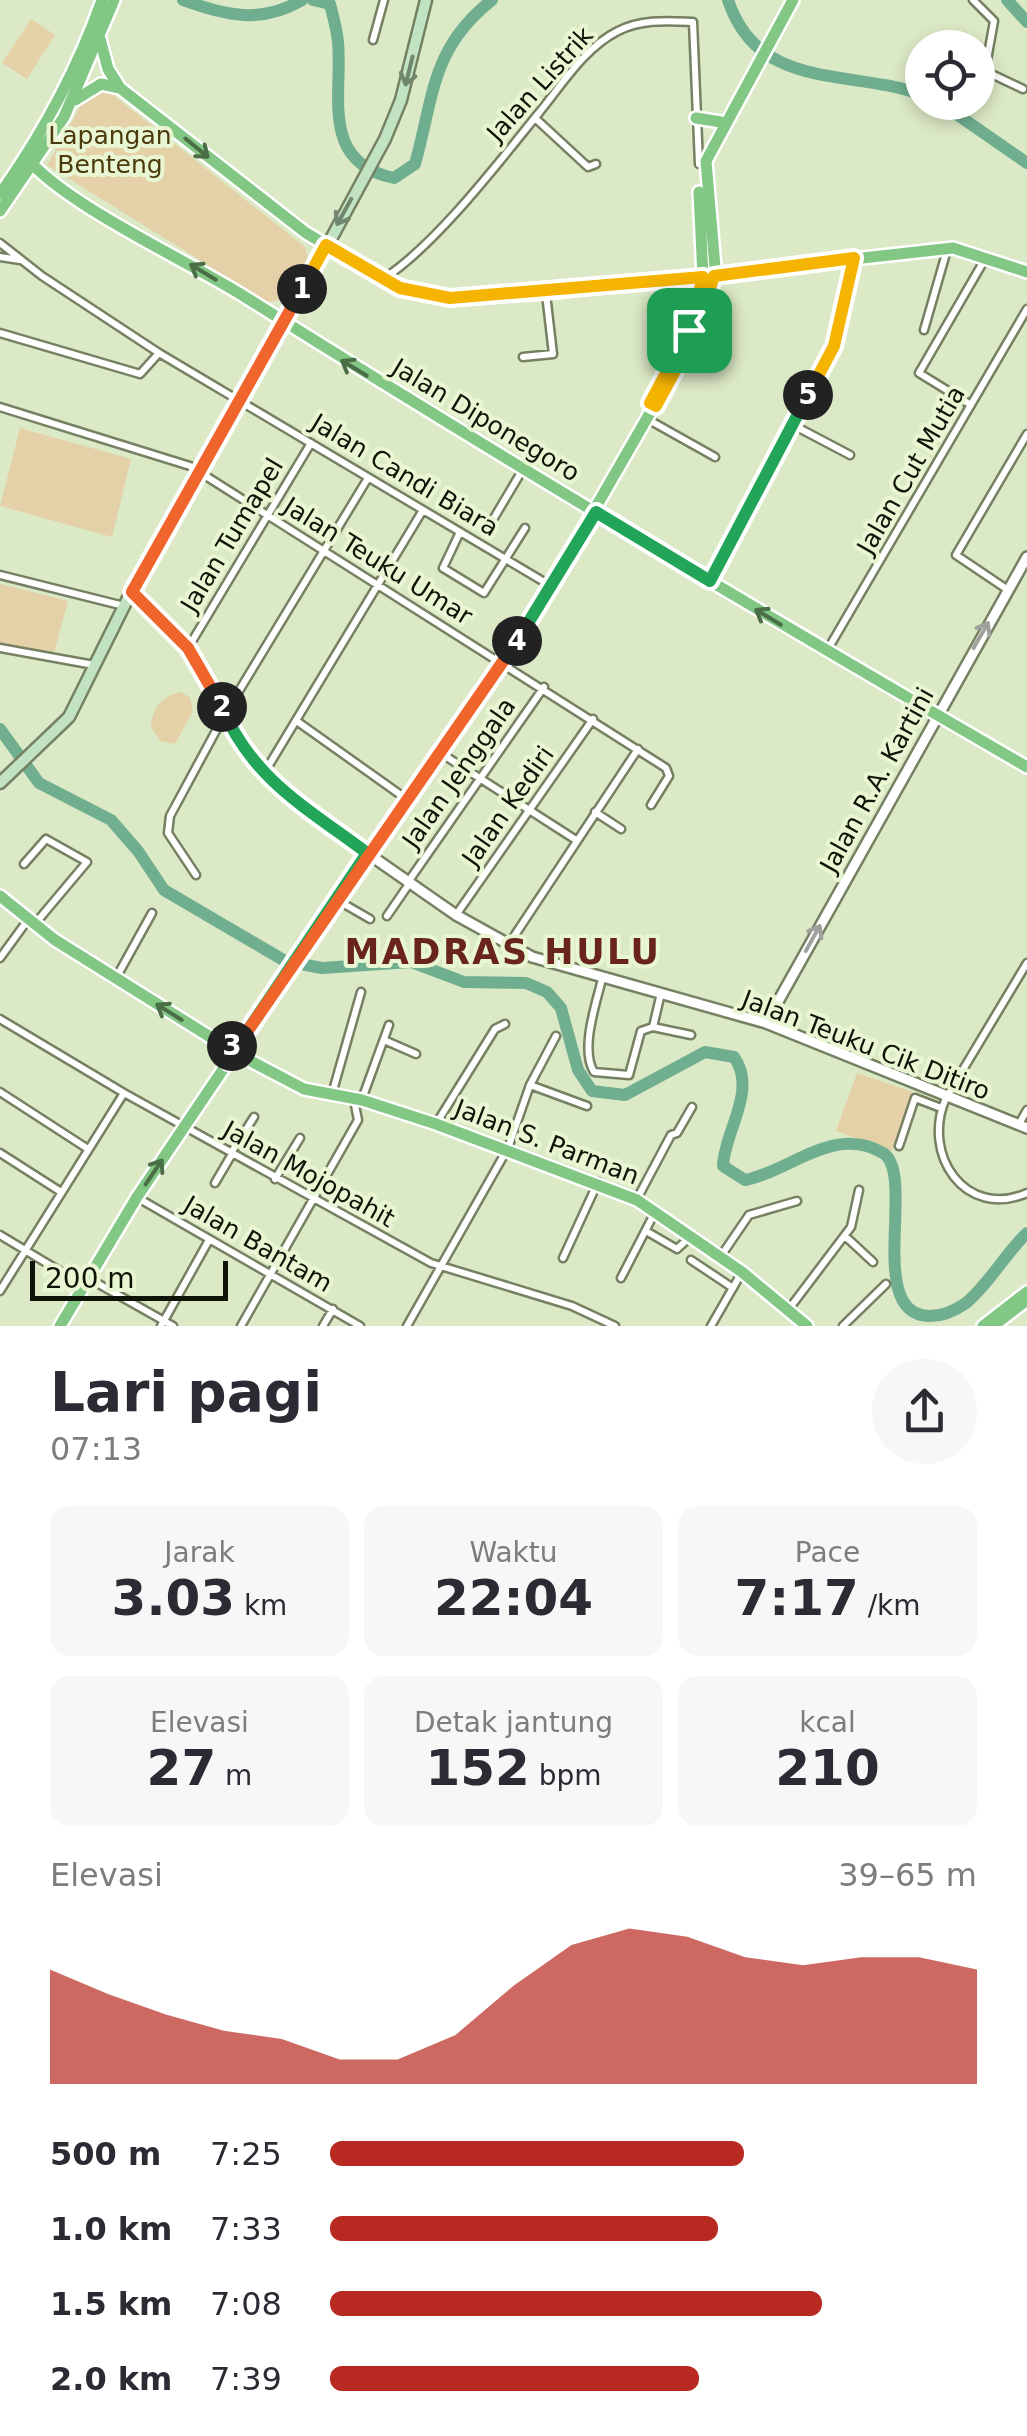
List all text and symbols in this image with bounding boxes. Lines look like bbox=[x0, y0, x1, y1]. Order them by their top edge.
street label: Jalan Listrik bbox=[480, 20, 599, 149]
map controls bbox=[905, 30, 995, 120]
button: locate bbox=[905, 30, 995, 120]
one-way arrow bbox=[399, 54, 417, 86]
park label: Lapangan Benteng bbox=[48, 121, 172, 179]
one-way arrow bbox=[183, 137, 209, 159]
one-way arrow bbox=[334, 197, 354, 227]
one-way arrow bbox=[189, 261, 218, 281]
pin: 1 bbox=[277, 264, 327, 314]
text: 1 bbox=[292, 272, 312, 305]
pin bbox=[647, 288, 732, 373]
icon: arrive bbox=[662, 303, 717, 358]
street label: Jalan Diponegoro bbox=[385, 352, 585, 487]
one-way arrow bbox=[340, 358, 369, 378]
pin: 5 bbox=[783, 370, 833, 420]
text: 5 bbox=[798, 378, 818, 411]
street label: Jalan Cut Mutia bbox=[850, 381, 971, 561]
street label: Jalan Candi Biara bbox=[304, 407, 504, 542]
street label: Jalan Tumapel bbox=[174, 453, 289, 619]
street label: Jalan Teuku Umar bbox=[277, 490, 478, 631]
one-way arrow bbox=[754, 606, 783, 626]
pin: 4 bbox=[492, 616, 542, 666]
one-way arrow bbox=[971, 621, 991, 650]
text: 4 bbox=[507, 624, 527, 657]
pin: 2 bbox=[197, 682, 247, 732]
street label: Jalan R.A. Kartini bbox=[813, 683, 940, 879]
text: 2 bbox=[212, 690, 232, 723]
street label: Jalan Jenggala bbox=[395, 692, 522, 855]
street label: Jalan Kediri bbox=[455, 741, 560, 873]
one-way arrow bbox=[803, 924, 823, 953]
district label: MADRAS HULU bbox=[344, 932, 662, 972]
street label: Jalan Teuku Cik Ditiro bbox=[736, 984, 994, 1106]
one-way arrow bbox=[156, 1002, 184, 1022]
pin: 3 bbox=[207, 1021, 257, 1071]
text: 3 bbox=[222, 1029, 242, 1062]
street label: Jalan S. Parman bbox=[449, 1093, 643, 1191]
street label: Jalan Mojopahit bbox=[216, 1114, 400, 1233]
one-way arrow bbox=[143, 1158, 164, 1186]
street label: Jalan Bantam bbox=[177, 1189, 337, 1298]
scale bar bbox=[30, 1256, 228, 1300]
text: 200 m bbox=[45, 1262, 135, 1295]
button: share bbox=[872, 1359, 977, 1464]
text: Lari pagi bbox=[50, 1360, 322, 1424]
text: 07:13 bbox=[50, 1430, 142, 1468]
text: Jarak bbox=[164, 1536, 235, 1569]
text: Waktu bbox=[470, 1536, 558, 1569]
text: Pace bbox=[795, 1536, 860, 1569]
text: 3.03 bbox=[112, 1569, 235, 1627]
text: 22:04 bbox=[434, 1569, 593, 1627]
text: 7:17 bbox=[734, 1569, 859, 1627]
text: km bbox=[235, 1589, 287, 1622]
text: /km bbox=[859, 1589, 921, 1622]
text: Elevasi bbox=[150, 1706, 249, 1739]
text: Detak jantung bbox=[414, 1706, 613, 1739]
text: kcal bbox=[799, 1706, 856, 1739]
text: 27 bbox=[147, 1739, 216, 1797]
text: 152 bbox=[425, 1739, 530, 1797]
text: 210 bbox=[775, 1739, 880, 1797]
text: m bbox=[216, 1759, 252, 1792]
text: bpm bbox=[530, 1759, 602, 1792]
text: Elevasi bbox=[50, 1856, 163, 1894]
text: 39–65 m bbox=[838, 1856, 977, 1894]
text: 500 m bbox=[50, 2135, 161, 2173]
text: 7:25 bbox=[210, 2135, 282, 2173]
text: 1.0 km bbox=[50, 2210, 172, 2248]
text: 7:33 bbox=[210, 2210, 282, 2248]
text: 1.5 km bbox=[50, 2285, 172, 2323]
text: 7:08 bbox=[210, 2285, 282, 2323]
text: 2.0 km bbox=[50, 2360, 172, 2398]
text: 7:39 bbox=[210, 2360, 282, 2398]

